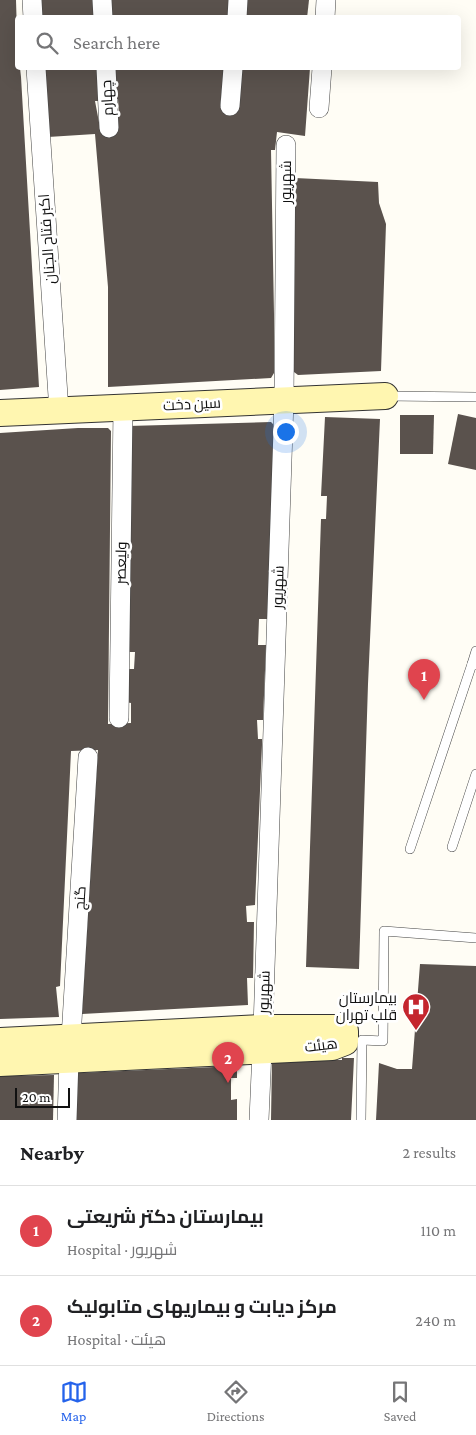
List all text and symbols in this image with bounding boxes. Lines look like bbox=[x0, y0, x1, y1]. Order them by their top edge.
search box bbox=[15, 15, 461, 70]
icon: search bbox=[33, 29, 61, 57]
text: Search here bbox=[73, 32, 160, 53]
street label: چهارم bbox=[98, 80, 118, 116]
street label: شهریور bbox=[278, 160, 296, 205]
street label: اکبر فتاح الجنان bbox=[36, 193, 61, 285]
street label: سین دخت bbox=[163, 394, 221, 416]
your location bbox=[273, 419, 299, 445]
street label: ولیعصر bbox=[113, 541, 130, 586]
street label: شهریور bbox=[269, 565, 289, 610]
pin: 1 bbox=[408, 659, 440, 700]
street label: گنج bbox=[71, 885, 92, 911]
street label: شهریور bbox=[255, 970, 275, 1015]
place label: بیمارستان قلب تهران bbox=[336, 990, 397, 1025]
hospital icon: بیمارستان قلب تهران bbox=[401, 992, 431, 1031]
street label: هیئت bbox=[304, 1035, 338, 1055]
pin: 2 bbox=[212, 1042, 244, 1083]
scale bar bbox=[15, 1085, 70, 1108]
text: 20 m bbox=[22, 1089, 50, 1105]
text: Nearby bbox=[20, 1141, 84, 1165]
text: 2 results bbox=[403, 1144, 456, 1161]
text: بیمارستان دکتر شریعتی bbox=[67, 1206, 264, 1227]
text: 1 bbox=[33, 1222, 39, 1239]
text: 110 m bbox=[420, 1222, 456, 1239]
text: Hospital · شهریور bbox=[67, 1241, 177, 1258]
text: مرکز دیابت و بیماریهای متابولیک bbox=[67, 1296, 337, 1317]
text: 2 bbox=[32, 1312, 40, 1329]
text: 240 m bbox=[415, 1312, 456, 1329]
text: Hospital · هیئت bbox=[67, 1331, 166, 1348]
tab: Map bbox=[60, 1378, 88, 1424]
tab: Directions bbox=[207, 1378, 265, 1424]
tab: Saved bbox=[384, 1378, 416, 1424]

